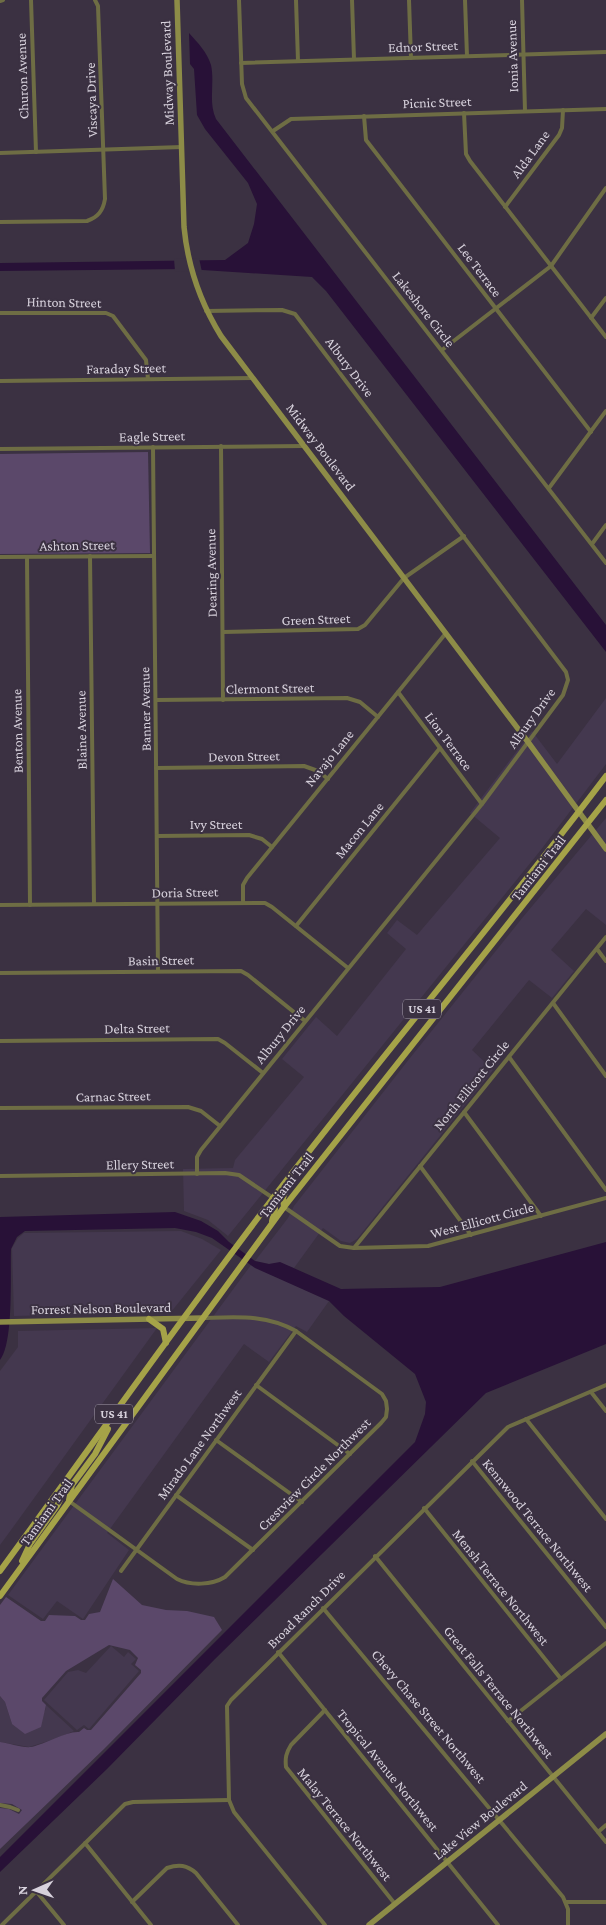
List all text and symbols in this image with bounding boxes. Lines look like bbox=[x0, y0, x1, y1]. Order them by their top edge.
street label: Ionia Avenue bbox=[503, 19, 521, 93]
street label: Midway Boulevard bbox=[157, 20, 177, 126]
street label: Churon Avenue bbox=[13, 33, 31, 119]
street label: Ednor Street bbox=[388, 37, 459, 55]
street label: Viscaya Drive bbox=[82, 62, 100, 138]
street label: Picnic Street bbox=[402, 93, 472, 111]
street label: Alda Lane bbox=[507, 127, 553, 181]
street label: Lee Terrace bbox=[455, 240, 505, 300]
street label: Lakeshore Circle bbox=[389, 268, 459, 350]
street label: Hinton Street bbox=[26, 293, 102, 311]
street label: Albury Drive bbox=[322, 334, 378, 400]
street label: Faraday Street bbox=[86, 359, 166, 377]
street label: Midway Boulevard bbox=[283, 400, 359, 494]
street label: Eagle Street bbox=[119, 427, 186, 445]
street label: Dearing Avenue bbox=[202, 528, 220, 618]
street label: Ashton Street bbox=[39, 536, 115, 554]
street label: Green Street bbox=[281, 610, 351, 628]
street label: Banner Avenue bbox=[136, 667, 154, 751]
street label: Clermont Street bbox=[225, 679, 315, 697]
street label: Albury Drive bbox=[504, 685, 558, 751]
street label: Benton Avenue bbox=[8, 689, 26, 773]
street label: Blaine Avenue bbox=[72, 690, 90, 770]
street label: Lion Terrace bbox=[422, 709, 476, 773]
street label: Navajo Lane bbox=[301, 726, 358, 790]
street label: Devon Street bbox=[208, 747, 280, 765]
street label: Macon Lane bbox=[331, 799, 387, 861]
street label: Ivy Street bbox=[190, 816, 243, 832]
street label: Tamiami Trail bbox=[507, 832, 569, 904]
street label: Doria Street bbox=[151, 883, 219, 901]
street label: Basin Street bbox=[128, 951, 195, 969]
road number: US 41 bbox=[403, 1000, 441, 1019]
street label: Albury Drive bbox=[252, 1001, 308, 1067]
street label: Delta Street bbox=[104, 1019, 170, 1037]
street label: North Ellicott Circle bbox=[430, 1037, 512, 1133]
street label: Carnac Street bbox=[75, 1087, 151, 1105]
street label: Tamiami Trail bbox=[255, 1149, 317, 1221]
street label: Ellery Street bbox=[106, 1155, 174, 1173]
street label: West Ellicott Circle bbox=[428, 1198, 536, 1242]
street label: Forrest Nelson Boulevard bbox=[31, 1299, 172, 1317]
street label: Mirado Lane Northwest bbox=[153, 1385, 245, 1502]
road number: US 41 bbox=[95, 1405, 133, 1424]
street label: Crestview Circle Northwest bbox=[254, 1414, 374, 1534]
street label: Kennwood Terrace Northwest bbox=[479, 1455, 597, 1595]
street label: Tamiami Trail bbox=[16, 1475, 76, 1549]
street label: Mensh Terrace Northwest bbox=[449, 1526, 553, 1648]
street label: Broad Ranch Drive bbox=[264, 1567, 348, 1651]
street label: Great Falls Terrace Northwest bbox=[441, 1623, 558, 1762]
street label: Chevy Chase Street Northwest bbox=[369, 1646, 490, 1786]
street label: Tropical Avenue Northwest bbox=[334, 1706, 442, 1835]
street label: Malay Terrace Northwest bbox=[294, 1764, 396, 1884]
street label: Lake View Boulevard bbox=[430, 1777, 531, 1863]
north arrow bbox=[10, 1865, 60, 1915]
text: N bbox=[14, 1885, 30, 1896]

